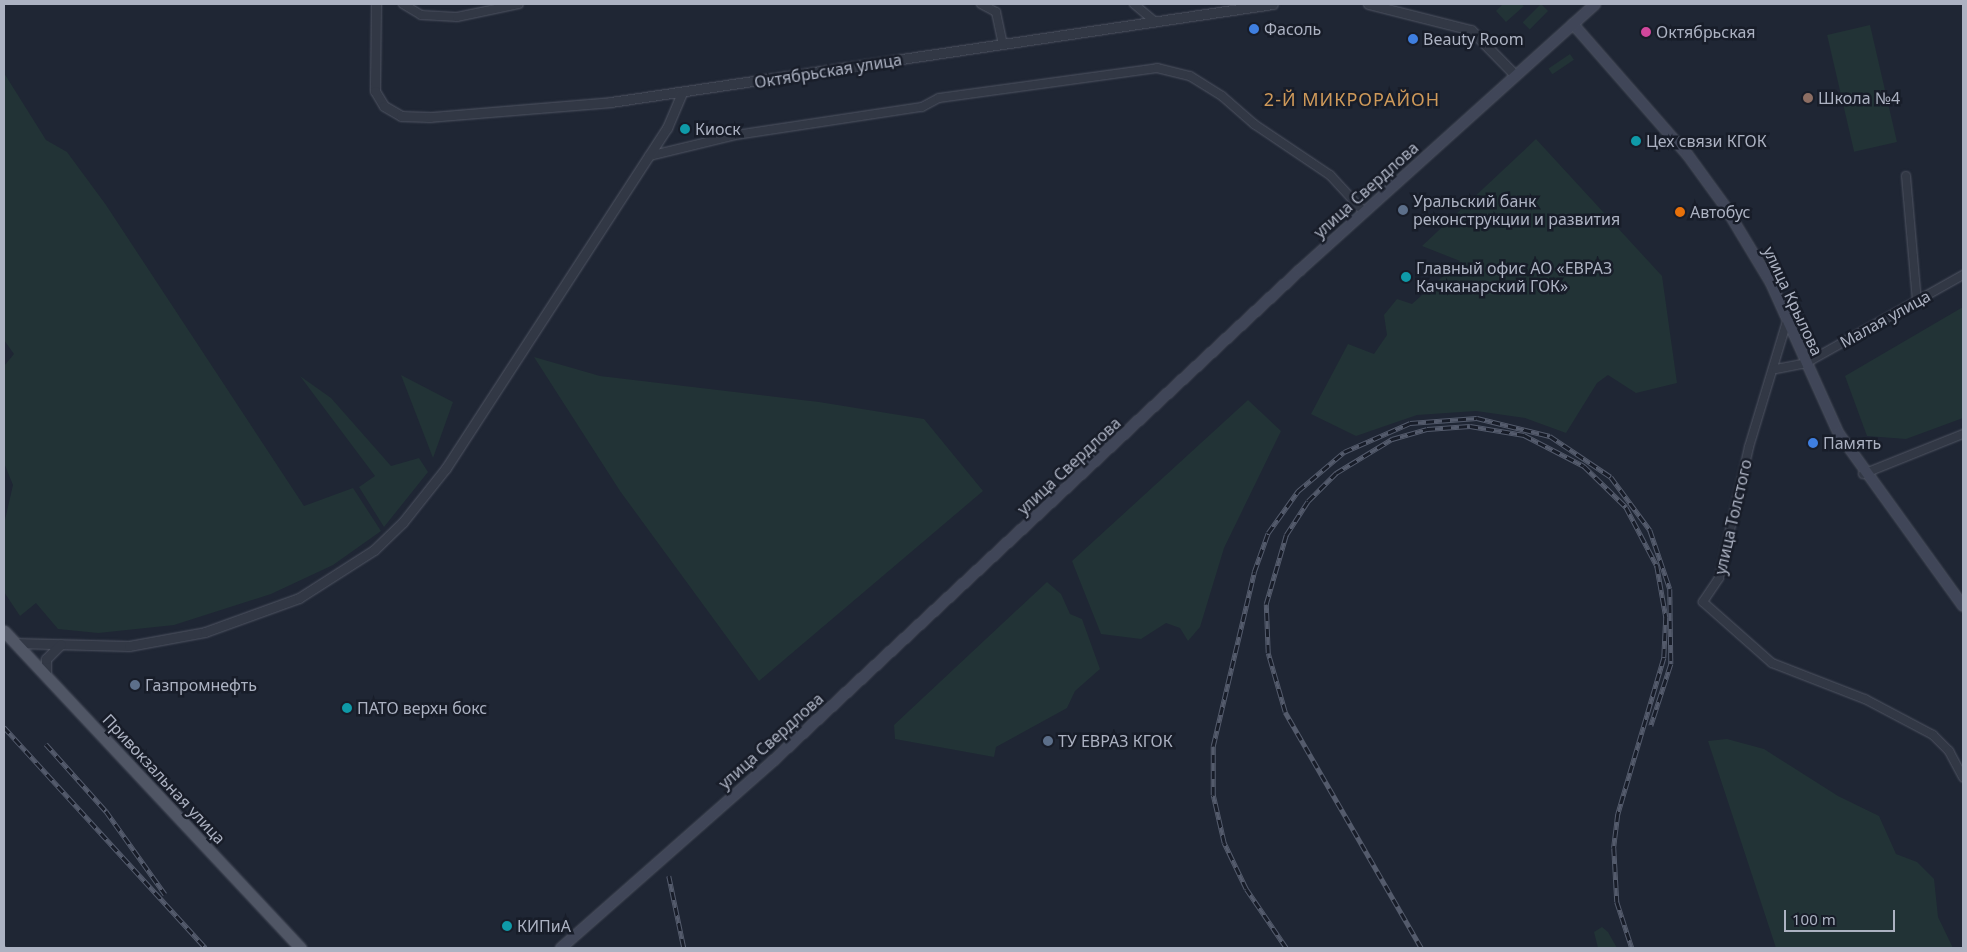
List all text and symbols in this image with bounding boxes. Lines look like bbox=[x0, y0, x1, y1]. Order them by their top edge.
place label: Фасоль bbox=[1264, 19, 1321, 39]
place label: Октябрьская bbox=[1656, 22, 1756, 42]
marker: Фасоль bbox=[1248, 23, 1260, 35]
marker: Октябрьская bbox=[1640, 26, 1652, 38]
place label: Beauty Room bbox=[1423, 29, 1524, 49]
marker: Beauty Room bbox=[1407, 33, 1419, 45]
street label: Октябрьская улица bbox=[753, 50, 903, 92]
district label: 2-Й МИКРОРАЙОН bbox=[1262, 88, 1442, 110]
place label: Школа №4 bbox=[1818, 88, 1900, 108]
marker: Школа №4 bbox=[1802, 92, 1814, 104]
place label: Киоск bbox=[695, 119, 741, 139]
marker: Киоск bbox=[679, 123, 691, 135]
place label: Цех связи КГОК bbox=[1646, 131, 1767, 151]
marker: Цех связи КГОК bbox=[1630, 135, 1642, 147]
street label: улица Свердлова bbox=[1310, 138, 1422, 242]
place label: Уральский банк реконструкции и развития bbox=[1413, 191, 1620, 229]
place label: Автобус bbox=[1690, 202, 1750, 222]
marker: Уральский банк реконструкции и развития bbox=[1397, 204, 1409, 216]
marker: Автобус bbox=[1674, 206, 1686, 218]
street label: улица Крылова bbox=[1759, 243, 1827, 359]
place label: Главный офис АО «ЕВРАЗ Качканарский ГОК» bbox=[1416, 258, 1612, 296]
marker: Главный офис АО «ЕВРАЗ Качканарский ГОК» bbox=[1400, 271, 1412, 283]
street label: Малая улица bbox=[1836, 286, 1934, 352]
street label: улица Свердлова bbox=[1013, 413, 1125, 519]
place label: Память bbox=[1823, 433, 1881, 453]
marker: Память bbox=[1807, 437, 1819, 449]
street label: улица Толстого bbox=[1710, 458, 1756, 576]
place label: Газпромнефть bbox=[145, 675, 257, 695]
marker: Газпромнефть bbox=[129, 679, 141, 691]
street label: улица Свердлова bbox=[715, 689, 827, 793]
place label: ПАТО верхн бокс bbox=[357, 698, 487, 718]
marker: ПАТО верхн бокс bbox=[341, 702, 353, 714]
street label: Привокзальная улица bbox=[99, 710, 229, 848]
place label: ТУ ЕВРАЗ КГОК bbox=[1058, 731, 1173, 751]
marker: ТУ ЕВРАЗ КГОК bbox=[1042, 735, 1054, 747]
scale bar bbox=[1787, 900, 1898, 932]
text: 100 m bbox=[1792, 909, 1836, 929]
place label: КИПиА bbox=[517, 916, 571, 936]
marker: КИПиА bbox=[501, 920, 513, 932]

